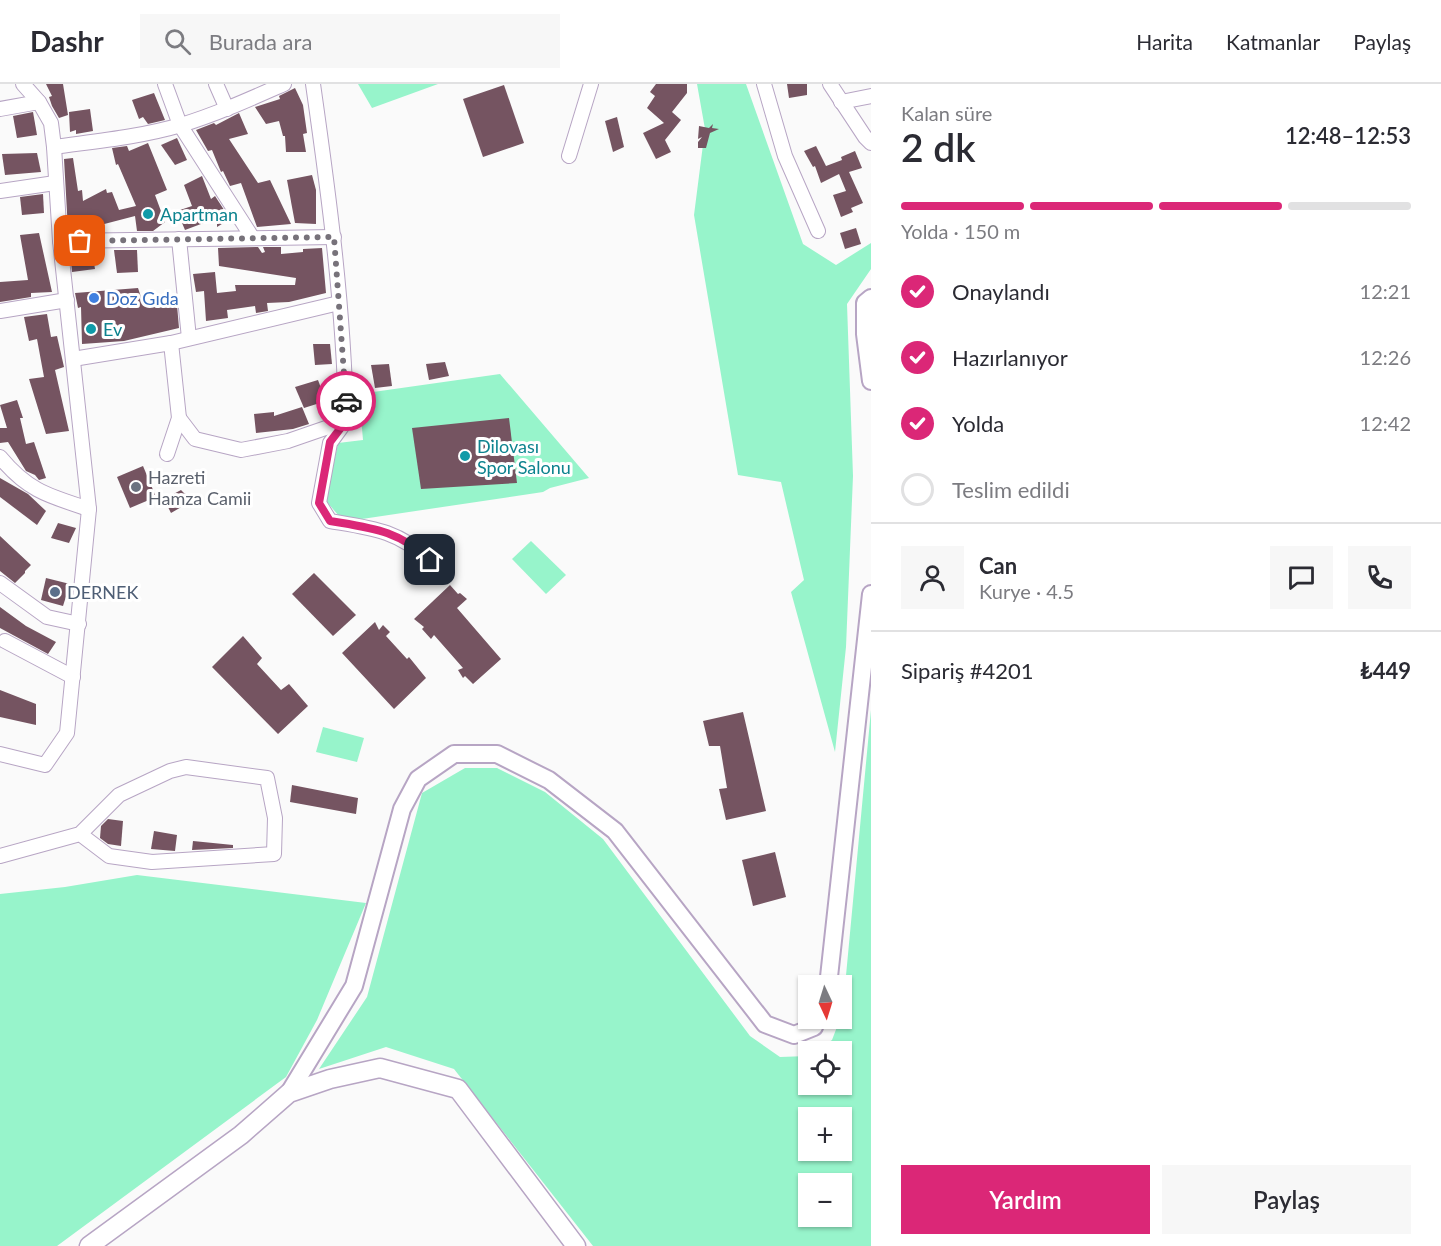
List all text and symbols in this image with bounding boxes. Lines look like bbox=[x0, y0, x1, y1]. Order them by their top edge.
search box bbox=[140, 14, 560, 68]
text: Dashr bbox=[30, 24, 104, 58]
icon: search bbox=[161, 25, 194, 58]
text: Burada ara bbox=[209, 28, 312, 55]
text: Harita bbox=[1136, 29, 1193, 54]
text: Katmanlar bbox=[1226, 29, 1320, 54]
text: Paylaş bbox=[1353, 29, 1411, 54]
text: Kalan süre bbox=[901, 101, 992, 125]
text: 12:48–12:53 bbox=[1285, 122, 1411, 149]
text: 2 dk bbox=[901, 124, 976, 170]
place label: Apartman bbox=[160, 203, 238, 225]
marker: Apartman bbox=[141, 207, 155, 221]
pin bbox=[54, 215, 105, 266]
text: Yolda · 150 m bbox=[901, 219, 1020, 243]
icon: bag bbox=[63, 224, 96, 257]
icon: check bbox=[901, 275, 934, 308]
text: Onaylandı bbox=[952, 278, 1050, 305]
text: 12:21 bbox=[1360, 279, 1411, 303]
place label: Doz Gıda bbox=[106, 287, 179, 309]
marker: Doz Gıda bbox=[87, 291, 101, 305]
place label: Ev bbox=[103, 318, 123, 340]
marker: Ev bbox=[84, 322, 98, 336]
icon: check bbox=[901, 341, 934, 374]
text: Hazırlanıyor bbox=[952, 344, 1068, 371]
text: 12:26 bbox=[1360, 345, 1411, 369]
courier bbox=[316, 371, 376, 431]
icon: car bbox=[330, 385, 363, 418]
icon: check bbox=[901, 407, 934, 440]
text: Yolda bbox=[952, 410, 1004, 437]
text: 12:42 bbox=[1360, 411, 1411, 435]
place label: Dilovası Spor Salonu bbox=[477, 435, 571, 478]
marker: Dilovası Spor Salonu bbox=[458, 449, 472, 463]
place label: Hazreti Hamza Camii bbox=[148, 466, 251, 509]
text: Teslim edildi bbox=[952, 476, 1070, 503]
marker: Hazreti Hamza Camii bbox=[129, 480, 143, 494]
pin bbox=[404, 534, 455, 585]
icon: home bbox=[413, 543, 446, 576]
button: person bbox=[901, 546, 964, 609]
button: chat bbox=[1270, 546, 1333, 609]
button: phone bbox=[1348, 546, 1411, 609]
text: Can bbox=[979, 552, 1017, 579]
text: Kurye · 4.5 bbox=[979, 579, 1074, 603]
place label: DERNEK bbox=[67, 581, 138, 603]
marker: DERNEK bbox=[48, 585, 62, 599]
text: Sipariş #4201 bbox=[901, 657, 1034, 684]
text: ₺449 bbox=[1360, 657, 1411, 684]
north arrow bbox=[798, 975, 852, 1029]
map controls bbox=[798, 975, 852, 1227]
button: locate bbox=[798, 1041, 852, 1095]
button: + bbox=[798, 1107, 852, 1161]
button: Yardım bbox=[901, 1165, 1150, 1234]
button: Paylaş bbox=[1162, 1165, 1411, 1234]
button: − bbox=[798, 1173, 852, 1227]

